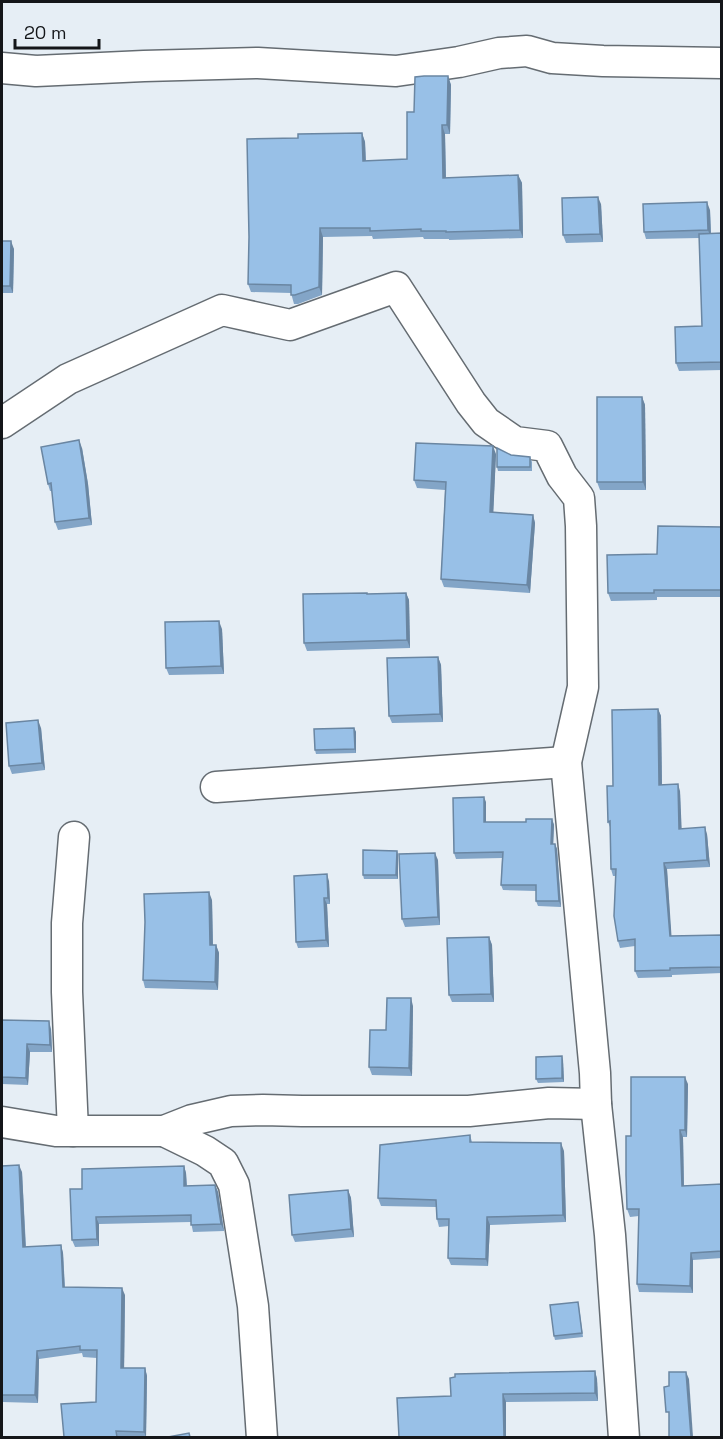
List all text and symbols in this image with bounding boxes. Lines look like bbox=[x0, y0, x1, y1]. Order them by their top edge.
scale bar bbox=[15, 12, 99, 50]
text: 20 m bbox=[24, 21, 67, 44]

